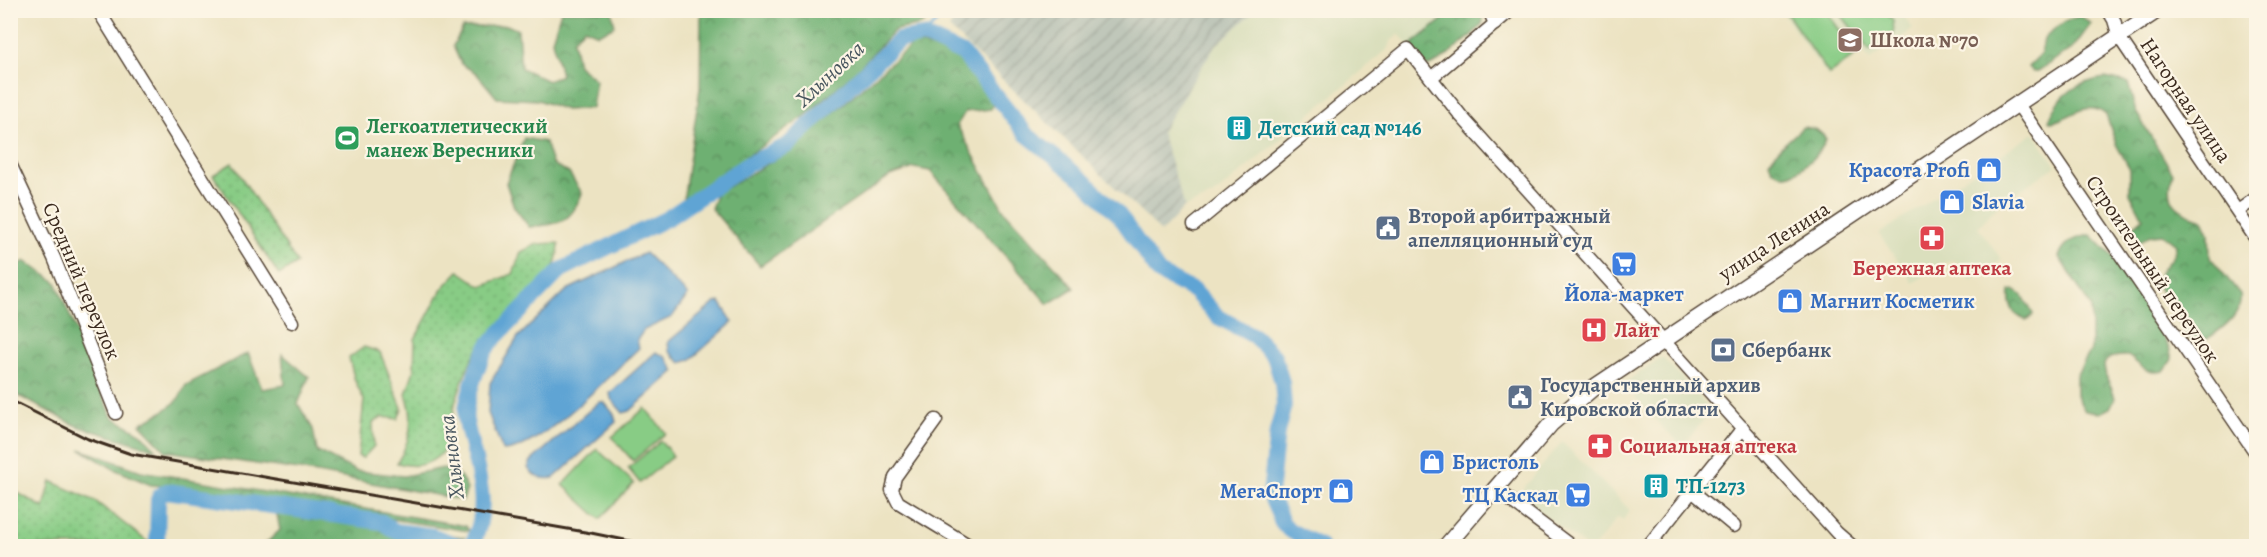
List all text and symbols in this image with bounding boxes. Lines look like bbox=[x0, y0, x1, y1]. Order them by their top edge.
school or university icon: Школа №70 bbox=[1835, 25, 1865, 55]
place label: Школа №70 bbox=[1870, 26, 1979, 54]
street label: Нагорная улица bbox=[2134, 32, 2238, 168]
water label: Хлыновка bbox=[788, 34, 871, 115]
place label: Легкоатлетический манеж Вересники bbox=[366, 112, 548, 164]
building icon: Детский сад №146 bbox=[1224, 113, 1254, 143]
place label: Детский сад №146 bbox=[1258, 114, 1422, 142]
sports icon: Легкоатлетический манеж Вересники bbox=[332, 123, 362, 153]
shop icon: Красота Profi bbox=[1974, 155, 2004, 185]
place label: Красота Profi bbox=[1848, 156, 1970, 184]
street label: Строительный переулок bbox=[2080, 169, 2227, 369]
shop icon: Slavia bbox=[1937, 187, 1967, 217]
place label: Slavia bbox=[1972, 188, 2025, 216]
street label: улица Ленина bbox=[1712, 194, 1835, 288]
street label: Средний переулок bbox=[36, 198, 128, 364]
place label: Второй арбитражный апелляционный суд bbox=[1408, 202, 1611, 254]
public building icon: Второй арбитражный апелляционный суд bbox=[1373, 213, 1403, 243]
pharmacy icon: Бережная аптека bbox=[1917, 223, 1947, 253]
supermarket icon: Йола-маркет bbox=[1609, 249, 1639, 279]
place label: Бережная аптека bbox=[1853, 254, 2011, 282]
place label: Йола-маркет bbox=[1564, 280, 1684, 308]
shop icon: Магнит Косметик bbox=[1775, 286, 1805, 316]
place label: Магнит Косметик bbox=[1810, 287, 1975, 315]
hospital icon: Лайт bbox=[1579, 315, 1609, 345]
place label: Лайт bbox=[1614, 316, 1660, 344]
bank icon: Сбербанк bbox=[1708, 335, 1738, 365]
place label: Сбербанк bbox=[1742, 336, 1831, 364]
place label: Государственный архив Кировской области bbox=[1540, 371, 1761, 423]
public building icon: Государственный архив Кировской области bbox=[1505, 382, 1535, 412]
water label: Хлыновка bbox=[432, 413, 472, 502]
pharmacy icon: Социальная аптека bbox=[1585, 431, 1615, 461]
place label: Социальная аптека bbox=[1620, 432, 1797, 460]
shop icon: Бристоль bbox=[1417, 447, 1447, 477]
place label: Бристоль bbox=[1452, 448, 1539, 476]
building icon: ТП-1273 bbox=[1641, 471, 1671, 501]
place label: ТП-1273 bbox=[1676, 472, 1746, 500]
shop icon: МегаСпорт bbox=[1326, 476, 1356, 506]
place label: МегаСпорт bbox=[1220, 477, 1322, 505]
supermarket icon: ТЦ Каскад bbox=[1563, 480, 1593, 510]
place label: ТЦ Каскад bbox=[1462, 481, 1558, 509]

